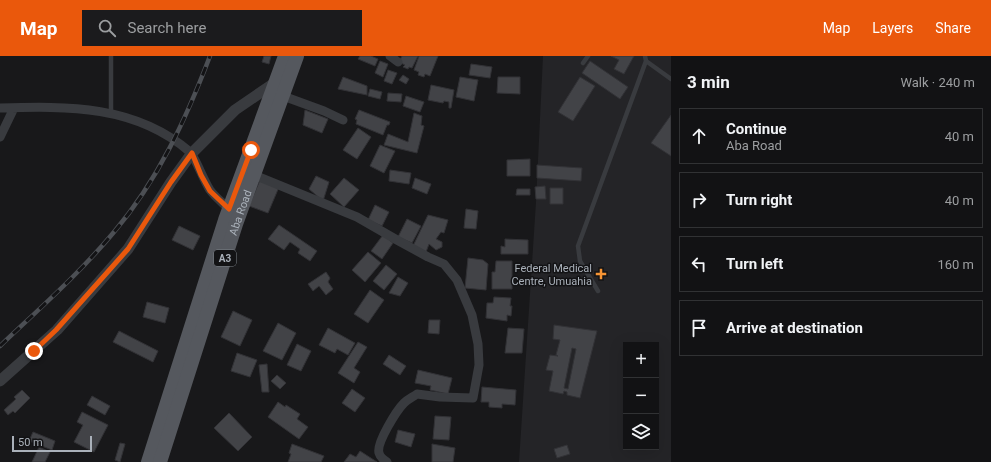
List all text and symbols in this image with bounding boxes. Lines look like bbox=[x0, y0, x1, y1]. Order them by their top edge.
search box bbox=[82, 10, 362, 46]
text: Map bbox=[20, 17, 58, 40]
icon: search bbox=[96, 17, 118, 39]
text: Search here bbox=[128, 19, 206, 37]
text: Map bbox=[823, 20, 850, 36]
text: Layers bbox=[872, 20, 913, 36]
text: Share bbox=[935, 20, 971, 36]
text: 3 min bbox=[687, 72, 730, 92]
text: Walk · 240 m bbox=[900, 75, 975, 90]
text: Continue bbox=[726, 120, 787, 138]
icon: ahead bbox=[688, 125, 710, 147]
text: 40 m bbox=[945, 129, 974, 144]
text: Aba Road bbox=[726, 138, 782, 153]
route start bbox=[242, 141, 260, 159]
street label: Aba Road bbox=[227, 188, 255, 237]
icon: right bbox=[688, 189, 710, 211]
text: Turn right bbox=[726, 191, 792, 209]
text: 40 m bbox=[945, 193, 974, 208]
road number: A3 bbox=[214, 250, 236, 266]
icon: left bbox=[688, 253, 710, 275]
text: Turn left bbox=[726, 255, 783, 273]
text: 160 m bbox=[937, 257, 974, 272]
place label: Federal Medical Centre, Umuahia bbox=[511, 262, 592, 288]
marker: Federal Medical Centre, Umuahia bbox=[595, 268, 607, 280]
icon: arrive bbox=[688, 317, 710, 339]
text: Arrive at destination bbox=[726, 319, 863, 337]
route end bbox=[25, 342, 43, 360]
map controls bbox=[623, 342, 659, 450]
button: + bbox=[623, 342, 659, 378]
button: − bbox=[623, 378, 659, 414]
button: layers bbox=[623, 414, 659, 450]
scale bar bbox=[12, 434, 92, 453]
text: 50 m bbox=[18, 436, 43, 449]

